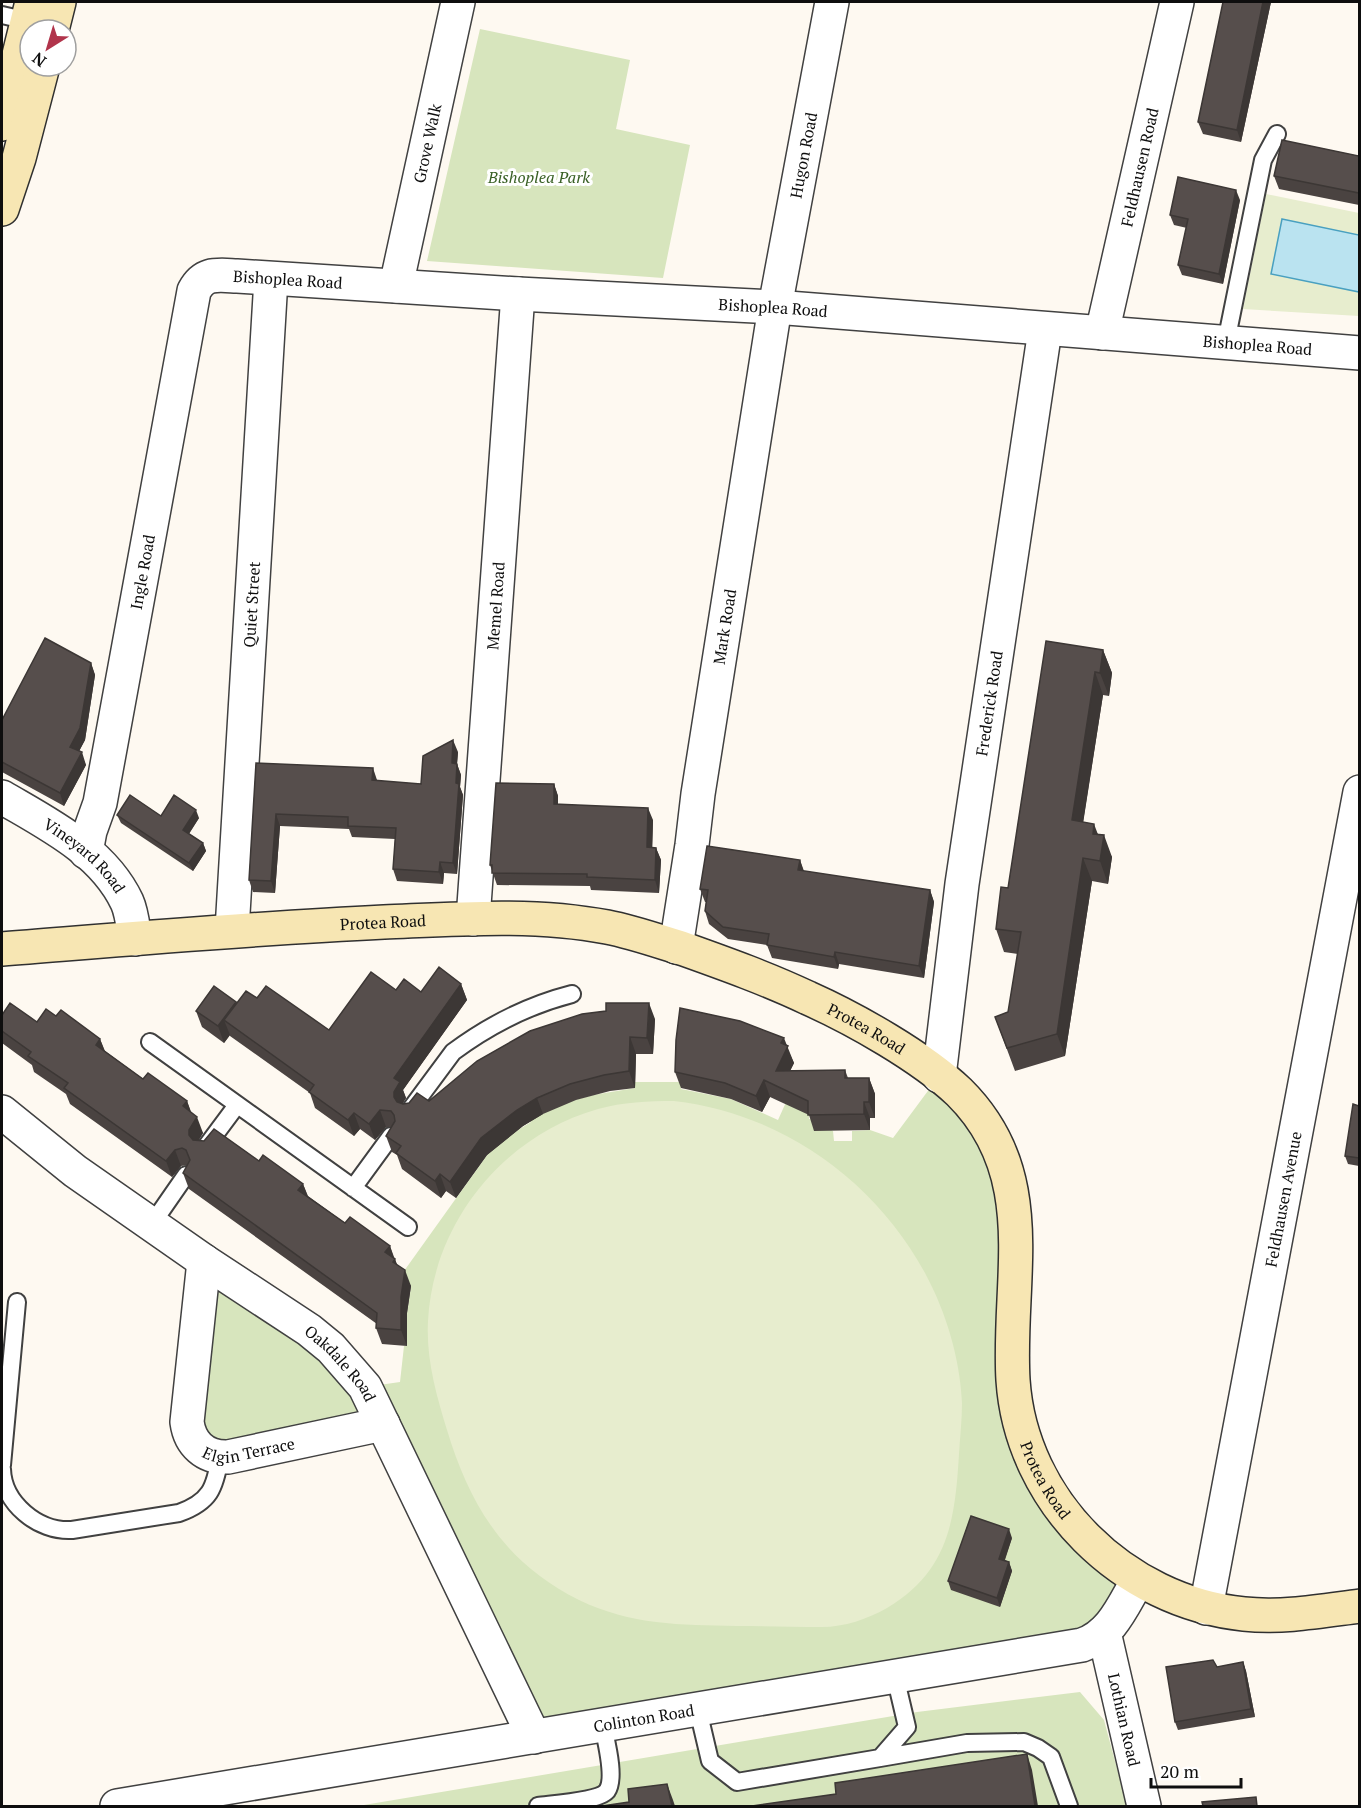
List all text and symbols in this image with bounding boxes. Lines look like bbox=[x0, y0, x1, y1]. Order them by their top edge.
north arrow bbox=[18, 18, 78, 78]
text: N bbox=[28, 48, 50, 72]
street label: Grove Walk bbox=[408, 101, 447, 185]
street label: Feldhausen Road bbox=[1115, 106, 1164, 229]
street label: Hugon Road bbox=[785, 110, 822, 200]
park label: Bishoplea Park bbox=[487, 166, 590, 188]
street label: Bishoplea Road bbox=[233, 265, 343, 294]
street label: Bishoplea Road bbox=[718, 293, 829, 322]
street label: Bishoplea Road bbox=[1202, 330, 1313, 360]
street label: Ingle Road bbox=[125, 532, 160, 611]
street label: Quiet Street bbox=[238, 561, 265, 648]
street label: Memel Road bbox=[481, 561, 510, 651]
street label: Mark Road bbox=[708, 587, 741, 666]
street label: Frederick Road bbox=[970, 649, 1008, 758]
street label: Vineyard Road bbox=[39, 813, 131, 897]
street label: Protea Road bbox=[339, 909, 427, 935]
street label: Protea Road bbox=[824, 998, 910, 1059]
street label: Feldhausen Avenue bbox=[1260, 1130, 1307, 1269]
street label: Oakdale Road bbox=[300, 1320, 381, 1405]
street label: Elgin Terrace bbox=[199, 1432, 297, 1468]
street label: Protea Road bbox=[1015, 1438, 1076, 1524]
street label: Lothian Road bbox=[1103, 1671, 1146, 1769]
street label: Colinton Road bbox=[592, 1699, 696, 1737]
scale bar bbox=[1151, 1751, 1241, 1789]
text: 20 m bbox=[1160, 1759, 1200, 1783]

